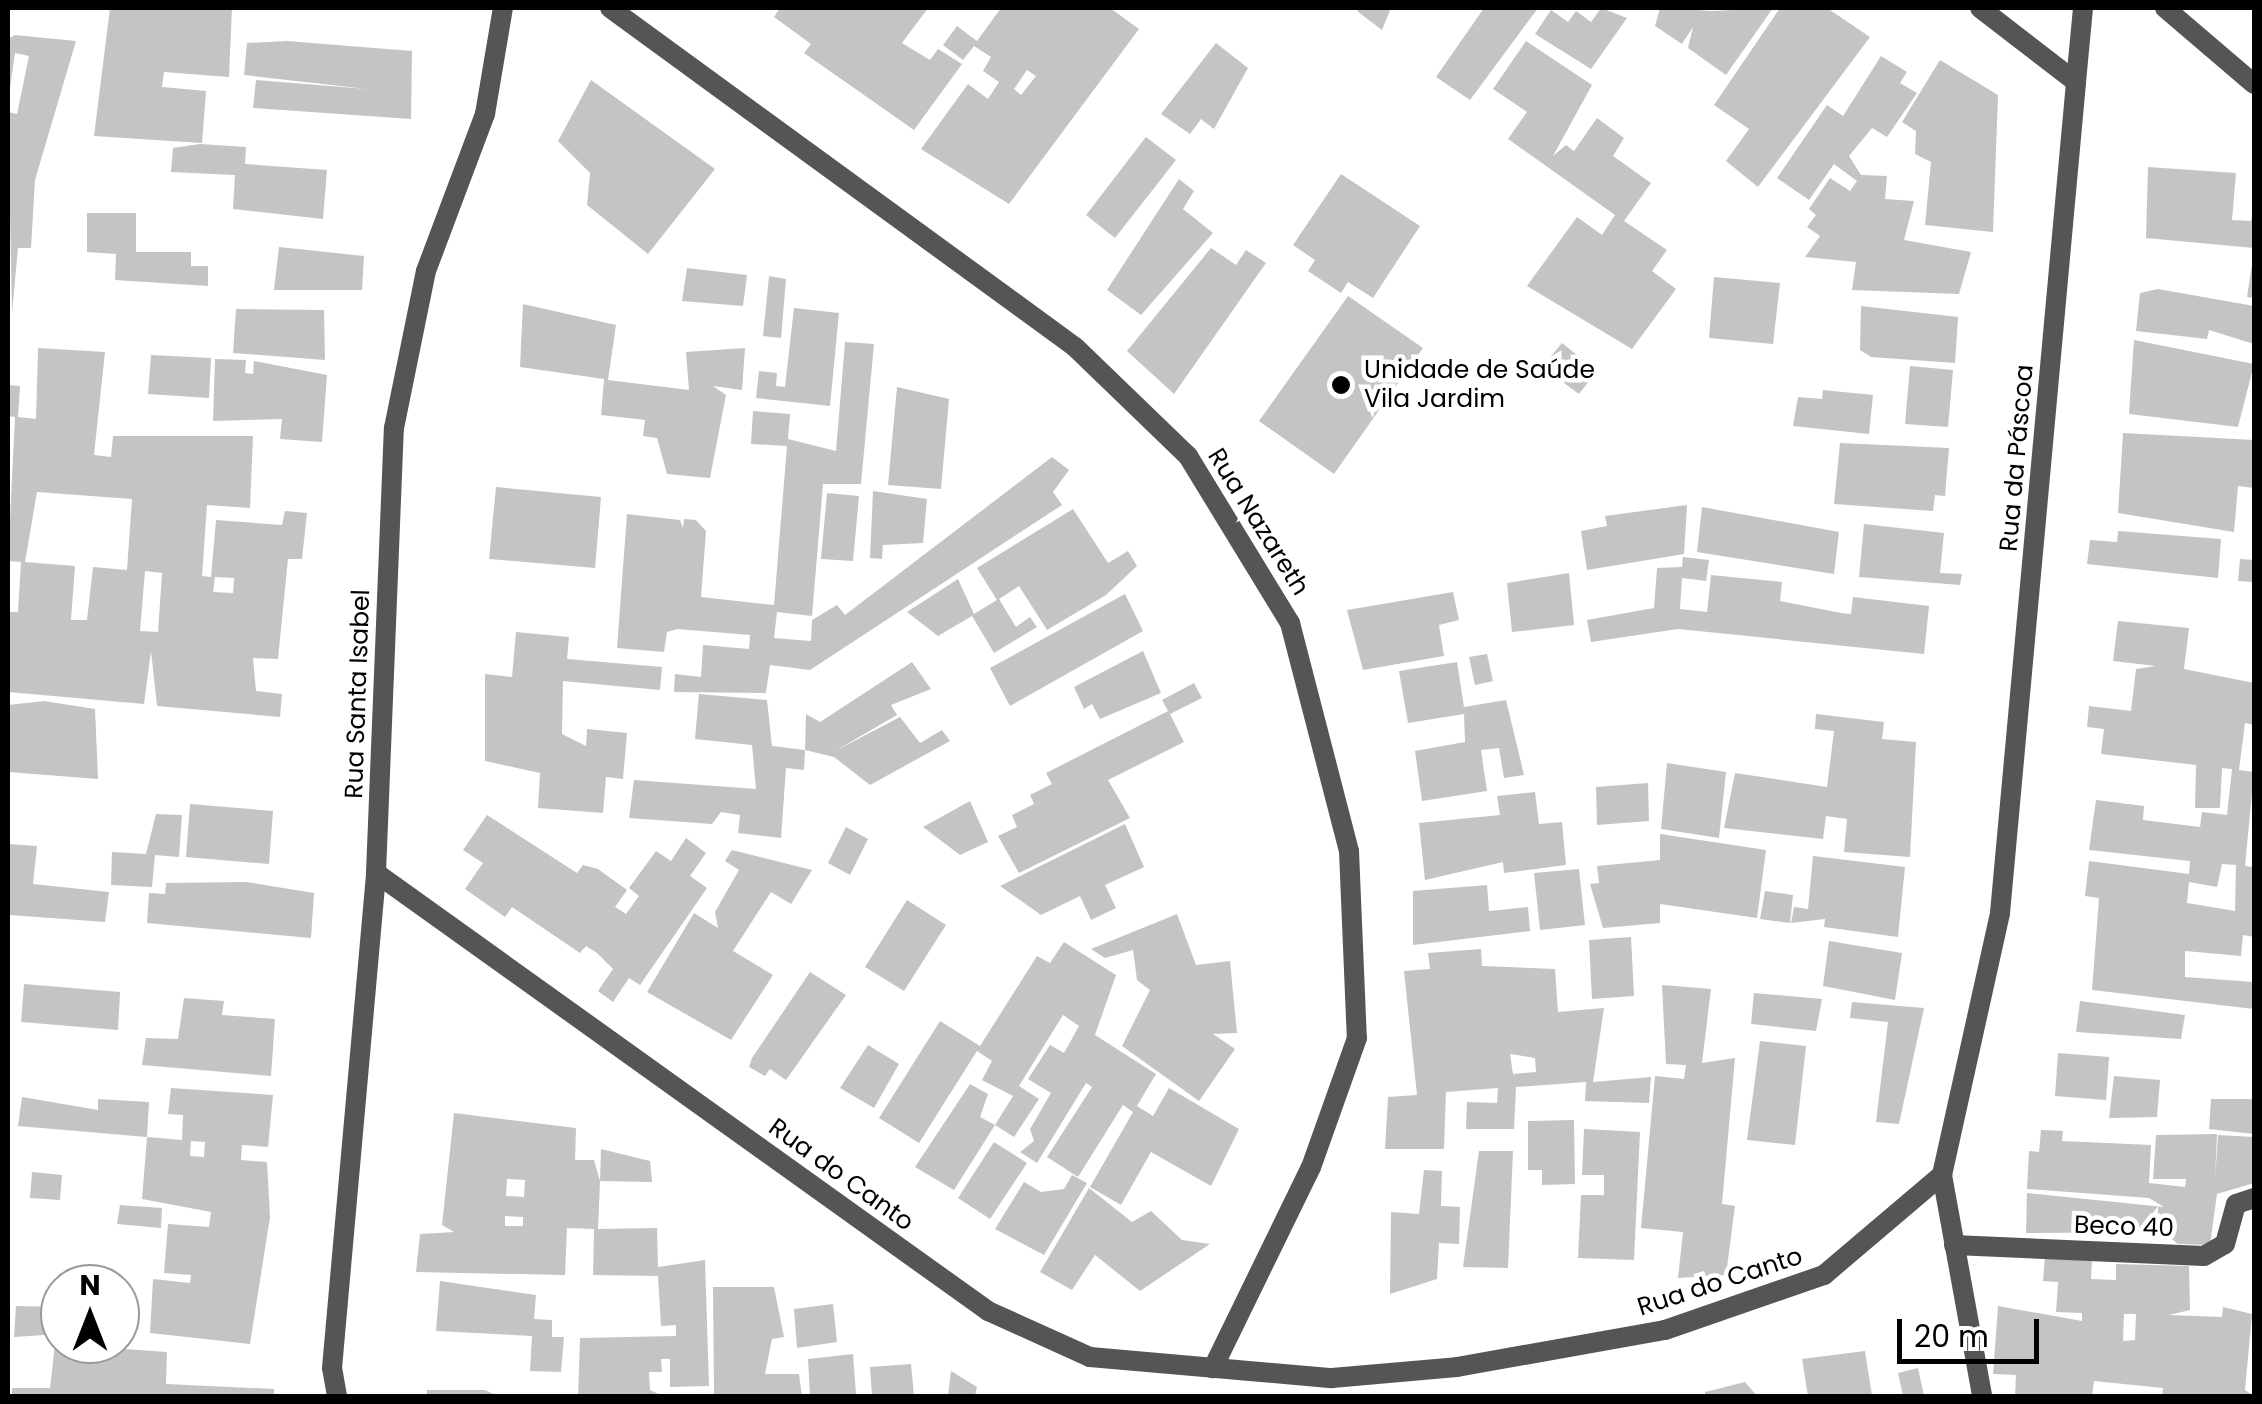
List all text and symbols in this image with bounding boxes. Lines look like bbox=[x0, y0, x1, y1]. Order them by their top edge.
place label: Unidade de Saúde Vila Jardim bbox=[1364, 356, 1595, 415]
street label: Rua da Páscoa bbox=[1994, 363, 2040, 553]
marker: Unidade de Saúde Vila Jardim bbox=[1328, 372, 1354, 398]
street label: Rua Nazareth bbox=[1201, 443, 1315, 601]
street label: Rua Santa Isabel bbox=[339, 589, 377, 799]
street label: Rua do Canto bbox=[763, 1112, 919, 1238]
street label: Beco 40 bbox=[2073, 1210, 2175, 1244]
street label: Rua do Canto bbox=[1634, 1241, 1806, 1323]
north arrow bbox=[40, 1264, 140, 1364]
text: N bbox=[79, 1266, 101, 1305]
scale bar bbox=[1902, 1299, 2044, 1361]
text: 20 m bbox=[1914, 1315, 1989, 1358]

